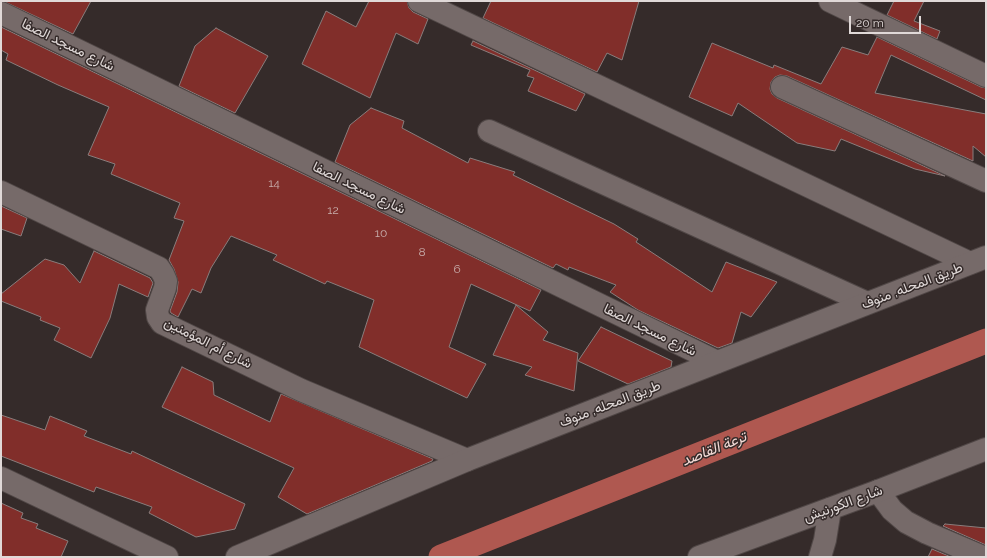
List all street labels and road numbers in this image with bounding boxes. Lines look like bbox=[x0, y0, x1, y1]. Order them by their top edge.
street label: شارع مسجد الصفا bbox=[19, 15, 117, 75]
street label: شارع مسجد الصفا bbox=[310, 158, 408, 218]
street label: طريق المحله, منوف bbox=[859, 259, 965, 313]
street label: شارع مسجد الصفا bbox=[601, 300, 699, 360]
street label: شارع أم المؤمنين bbox=[161, 314, 255, 372]
street label: طريق المحله, منوف bbox=[557, 377, 663, 431]
street label: شارع الكورنيش bbox=[801, 482, 885, 526]

